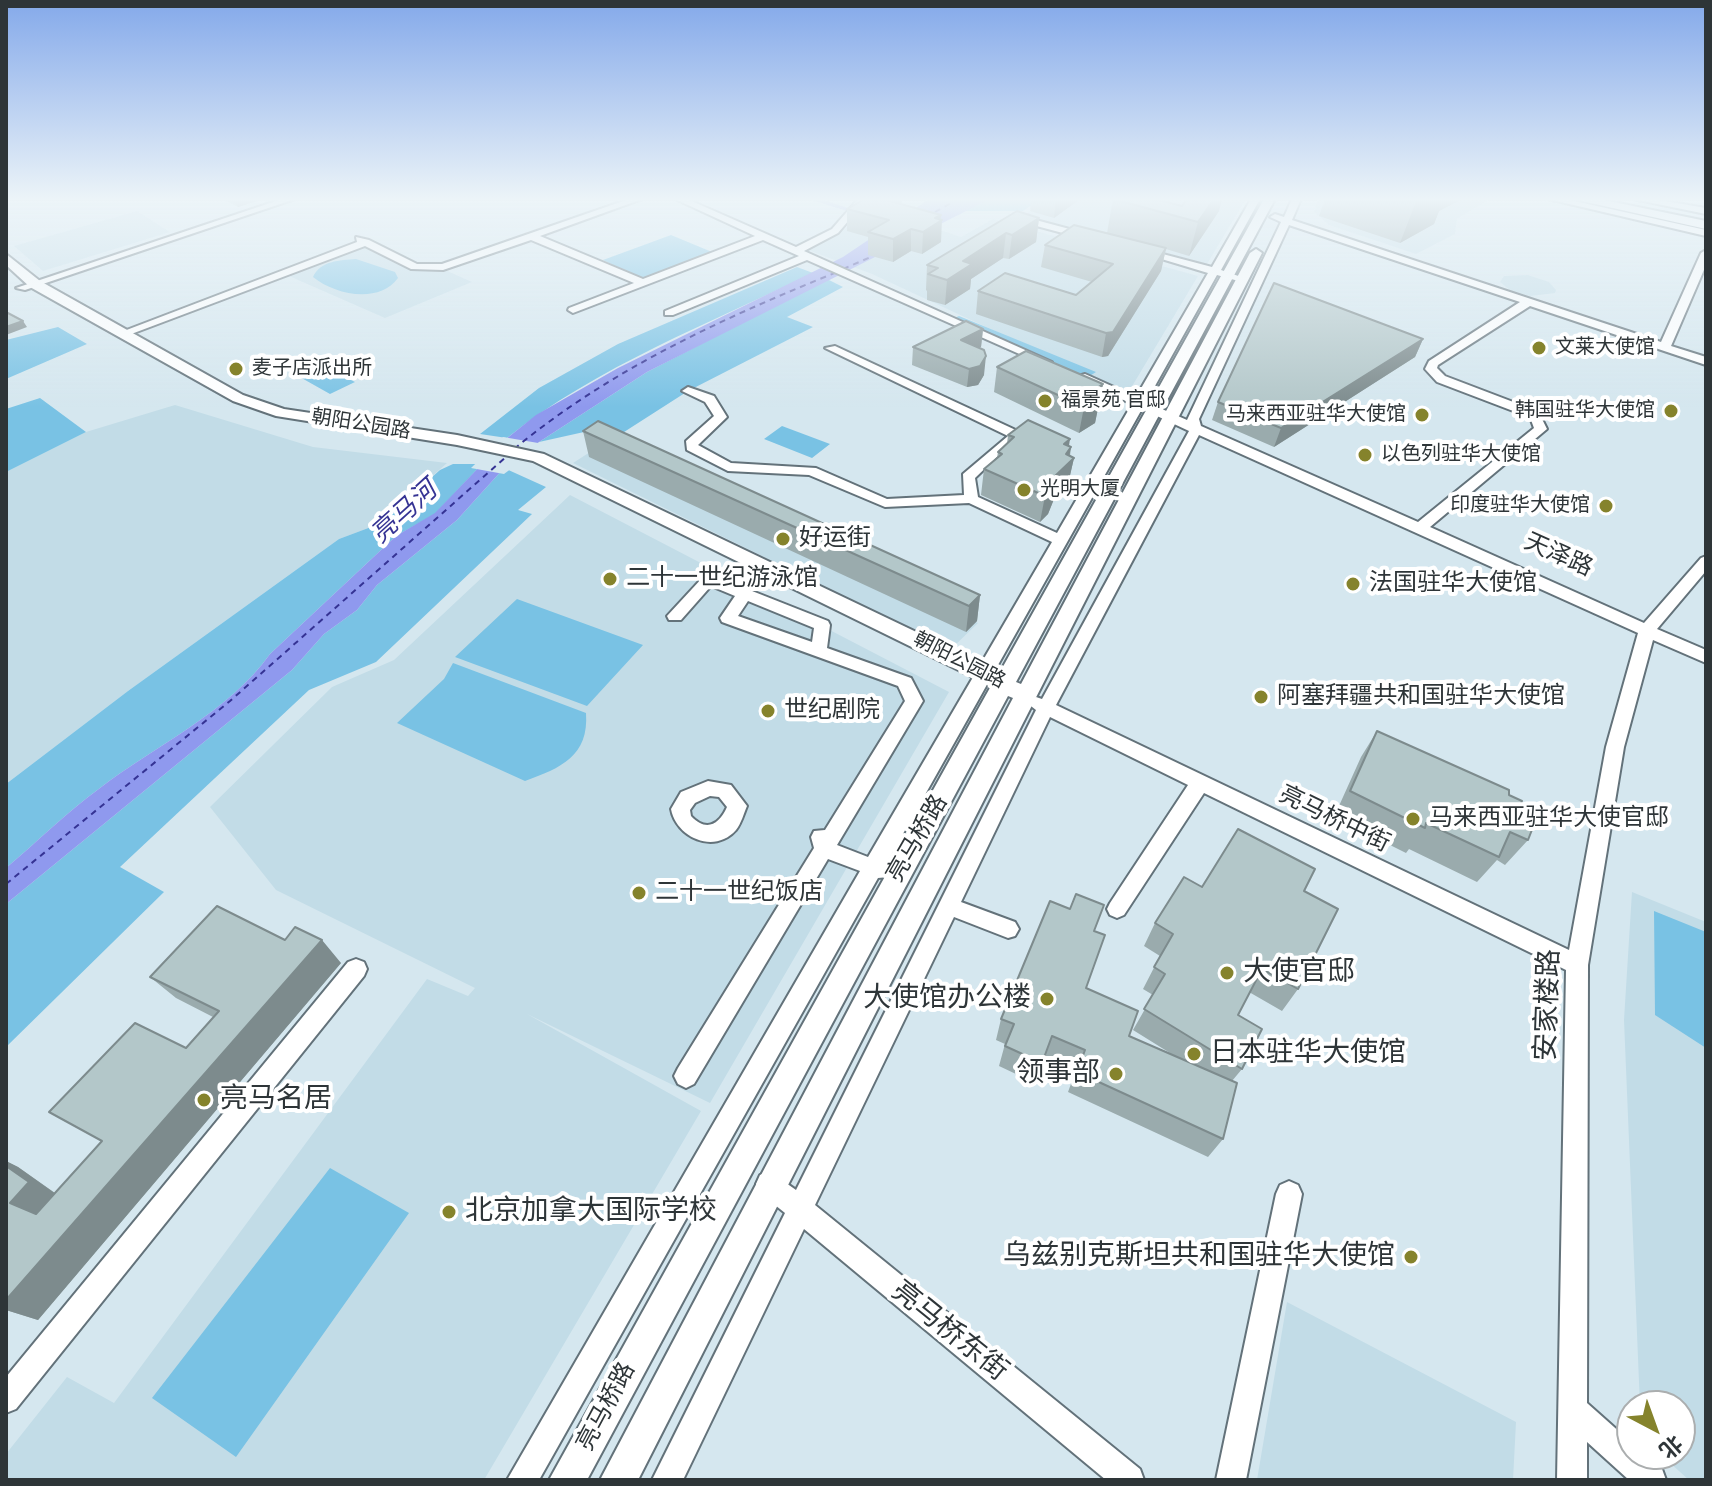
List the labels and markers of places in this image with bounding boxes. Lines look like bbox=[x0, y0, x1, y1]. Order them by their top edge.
place label: 文莱大使馆 bbox=[1555, 336, 1655, 360]
marker: 文莱大使馆 bbox=[1530, 339, 1548, 357]
place label: 麦子店派出所 bbox=[252, 357, 372, 381]
marker: 麦子店派出所 bbox=[227, 360, 245, 378]
place label: 福景苑 官邸 bbox=[1061, 389, 1166, 413]
marker: 福景苑 官邸 bbox=[1036, 392, 1054, 410]
place label: 韩国驻华大使馆 bbox=[1515, 399, 1655, 423]
marker: 韩国驻华大使馆 bbox=[1662, 402, 1680, 420]
place label: 马来西亚驻华大使馆 bbox=[1226, 403, 1406, 427]
marker: 马来西亚驻华大使馆 bbox=[1413, 406, 1431, 424]
place label: 以色列驻华大使馆 bbox=[1381, 443, 1541, 467]
marker: 以色列驻华大使馆 bbox=[1356, 446, 1374, 464]
place label: 光明大厦 bbox=[1040, 478, 1120, 502]
marker: 光明大厦 bbox=[1015, 481, 1033, 499]
place label: 印度驻华大使馆 bbox=[1450, 494, 1590, 518]
marker: 印度驻华大使馆 bbox=[1597, 497, 1615, 515]
place label: 好运街 bbox=[799, 525, 871, 553]
marker: 好运街 bbox=[774, 530, 792, 548]
place label: 二十一世纪游泳馆 bbox=[626, 565, 818, 593]
marker: 二十一世纪游泳馆 bbox=[601, 570, 619, 588]
place label: 法国驻华大使馆 bbox=[1369, 570, 1537, 598]
marker: 法国驻华大使馆 bbox=[1344, 575, 1362, 593]
place label: 阿塞拜疆共和国驻华大使馆 bbox=[1277, 683, 1565, 711]
marker: 阿塞拜疆共和国驻华大使馆 bbox=[1252, 688, 1270, 706]
place label: 世纪剧院 bbox=[784, 697, 880, 725]
marker: 世纪剧院 bbox=[759, 702, 777, 720]
place label: 马来西亚驻华大使官邸 bbox=[1429, 805, 1669, 833]
marker: 马来西亚驻华大使官邸 bbox=[1404, 810, 1422, 828]
place label: 二十一世纪饭店 bbox=[655, 879, 823, 907]
marker: 二十一世纪饭店 bbox=[630, 884, 648, 902]
place label: 大使官邸 bbox=[1243, 956, 1355, 990]
marker: 大使官邸 bbox=[1218, 964, 1236, 982]
place label: 大使馆办公楼 bbox=[863, 982, 1031, 1016]
marker: 大使馆办公楼 bbox=[1038, 990, 1056, 1008]
place label: 日本驻华大使馆 bbox=[1210, 1037, 1406, 1071]
marker: 日本驻华大使馆 bbox=[1185, 1045, 1203, 1063]
place label: 领事部 bbox=[1016, 1057, 1100, 1091]
marker: 领事部 bbox=[1107, 1065, 1125, 1083]
place label: 亮马名居 bbox=[220, 1083, 332, 1117]
marker: 亮马名居 bbox=[195, 1091, 213, 1109]
place label: 北京加拿大国际学校 bbox=[465, 1195, 717, 1229]
marker: 北京加拿大国际学校 bbox=[440, 1203, 458, 1221]
place label: 乌兹别克斯坦共和国驻华大使馆 bbox=[1003, 1240, 1395, 1274]
marker: 乌兹别克斯坦共和国驻华大使馆 bbox=[1402, 1248, 1420, 1266]

